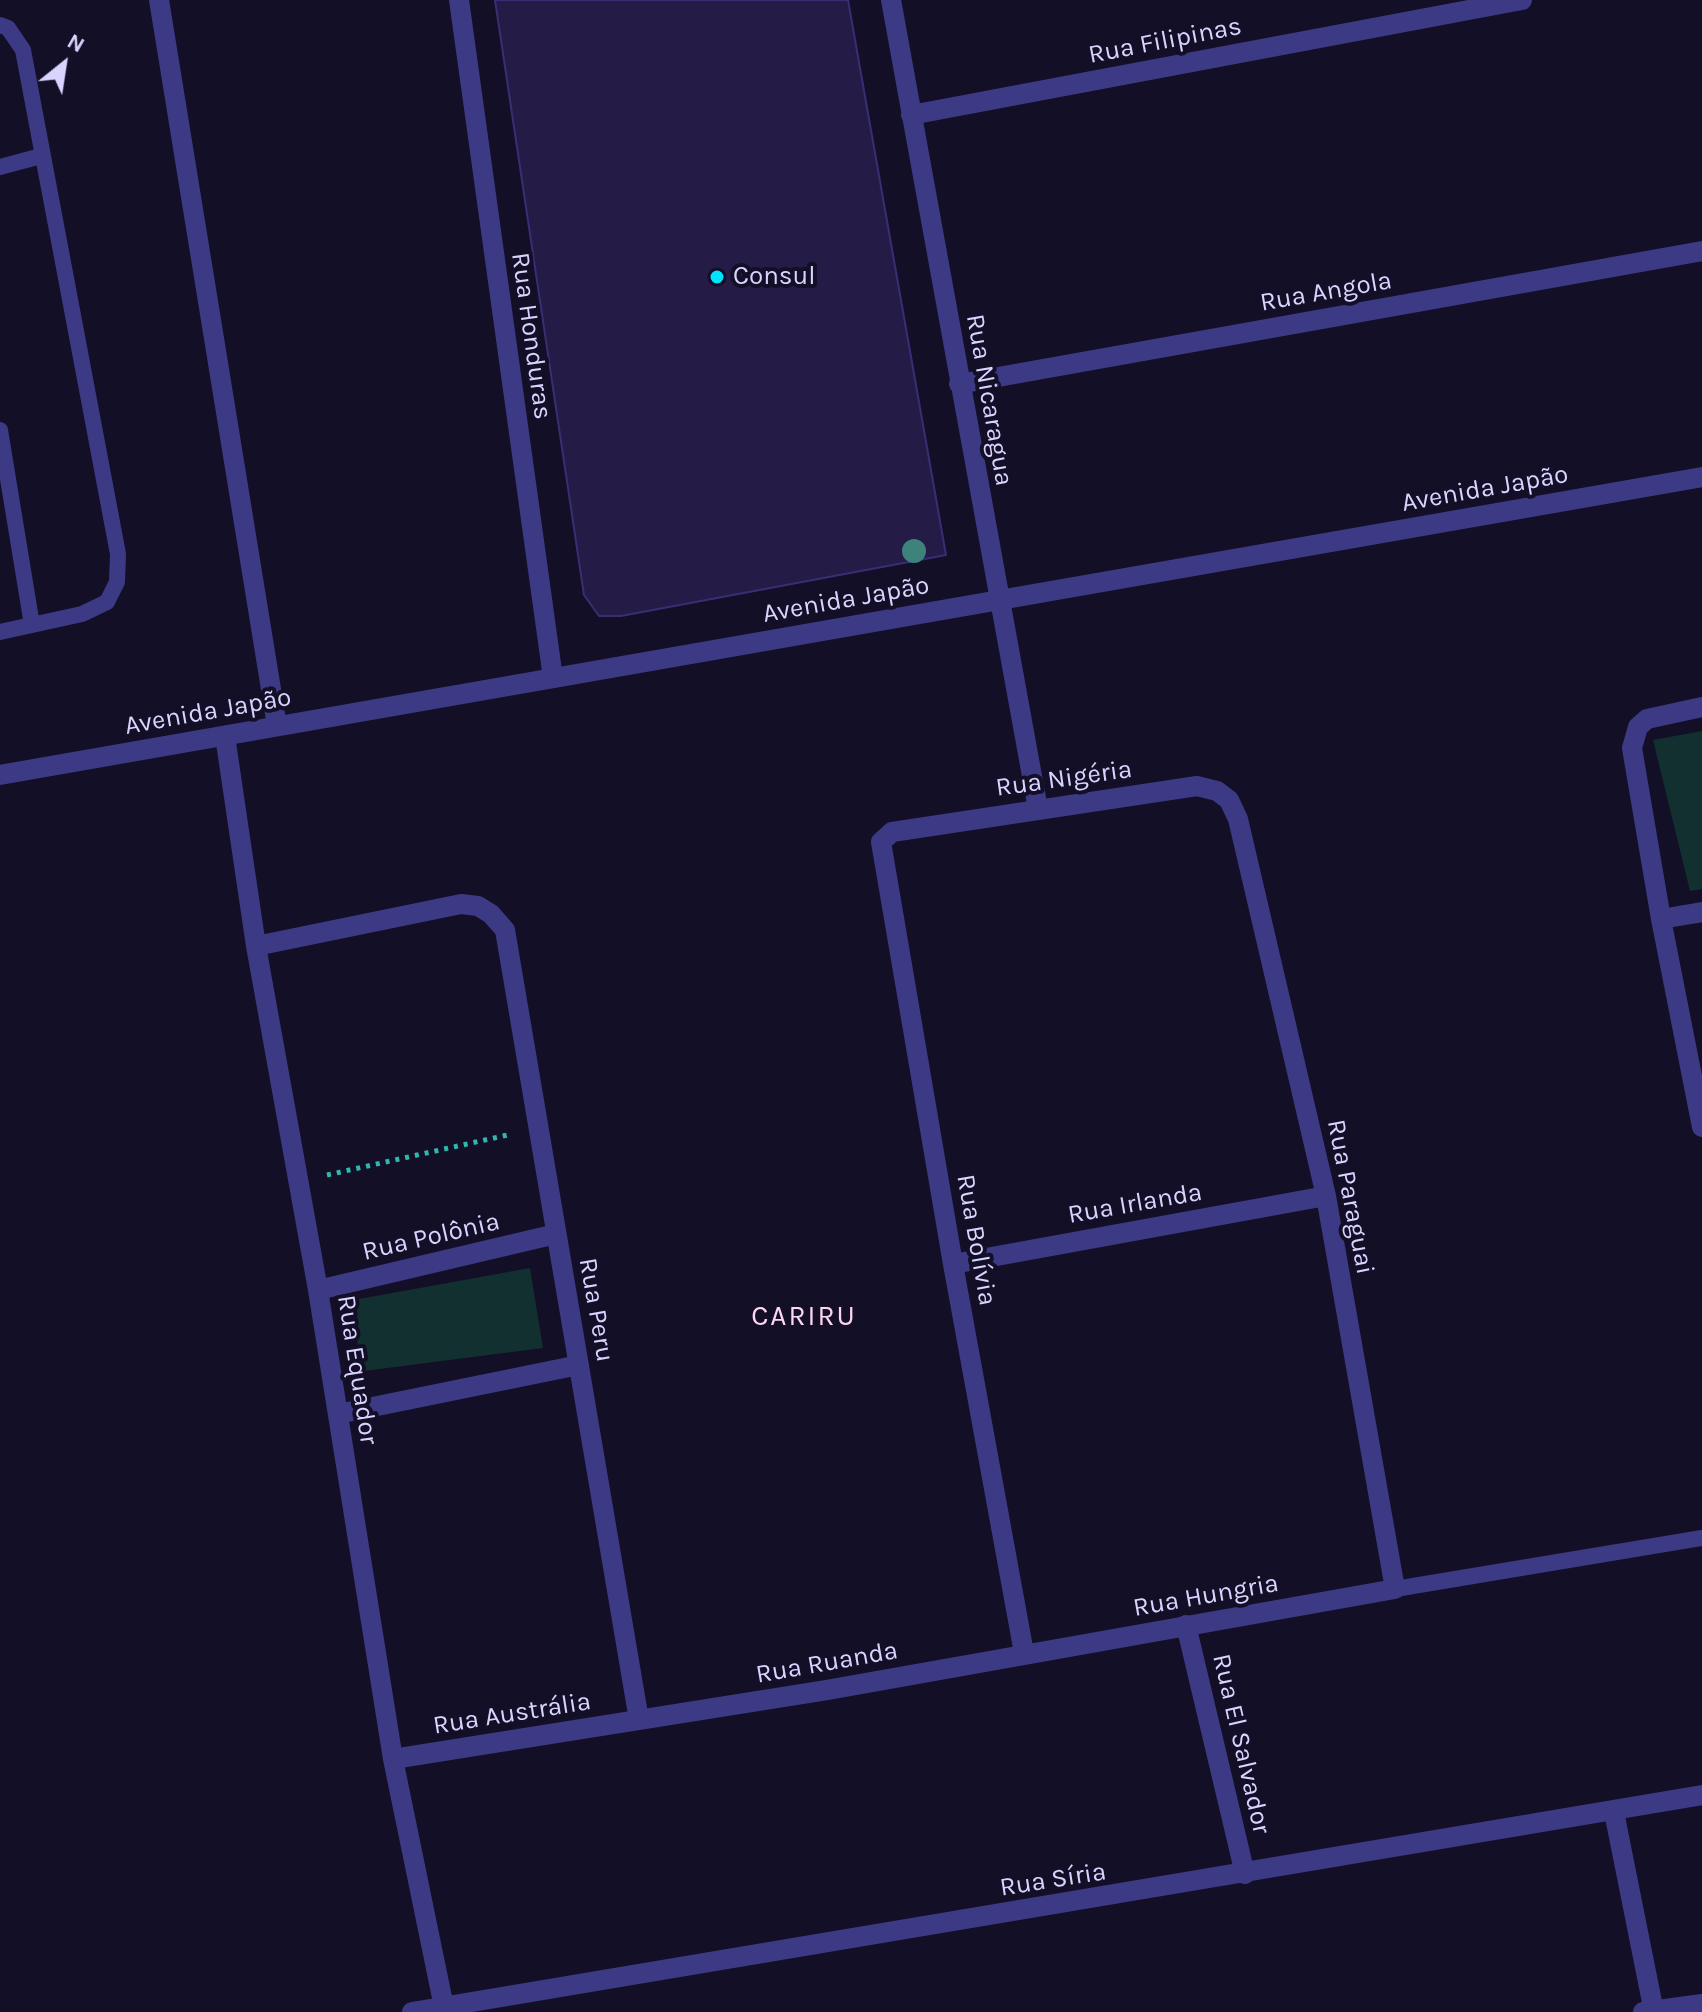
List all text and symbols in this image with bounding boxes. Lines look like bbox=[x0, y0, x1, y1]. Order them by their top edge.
street label: Rua Filipinas bbox=[1086, 11, 1244, 71]
north arrow bbox=[24, 24, 104, 104]
text: N bbox=[63, 28, 89, 58]
street label: Rua Honduras bbox=[504, 251, 558, 421]
place label: Consul bbox=[733, 261, 816, 293]
street label: Rua Angola bbox=[1258, 265, 1394, 319]
marker: Consul bbox=[708, 268, 726, 286]
street label: Rua Nicaragua bbox=[959, 312, 1019, 488]
street label: Avenida Japão bbox=[1399, 459, 1571, 519]
street label: Avenida Japão bbox=[760, 570, 932, 630]
street label: Avenida Japão bbox=[122, 682, 294, 742]
street label: Rua Nigéria bbox=[994, 754, 1134, 804]
street label: Rua Paraguai bbox=[1320, 1117, 1380, 1277]
street label: Rua Bolívia bbox=[949, 1172, 1003, 1308]
street label: Rua Irlanda bbox=[1065, 1177, 1205, 1231]
street label: Rua Polônia bbox=[359, 1206, 503, 1268]
street label: Rua Peru bbox=[572, 1256, 620, 1364]
street label: Rua Equador bbox=[330, 1293, 384, 1447]
district label: CARIRU bbox=[751, 1300, 857, 1334]
street label: Rua Hungria bbox=[1131, 1568, 1281, 1624]
street label: Rua Ruanda bbox=[754, 1635, 900, 1691]
street label: Rua El Salvador bbox=[1205, 1651, 1277, 1837]
street label: Rua Austrália bbox=[431, 1686, 593, 1742]
street label: Rua Síria bbox=[998, 1856, 1108, 1904]

